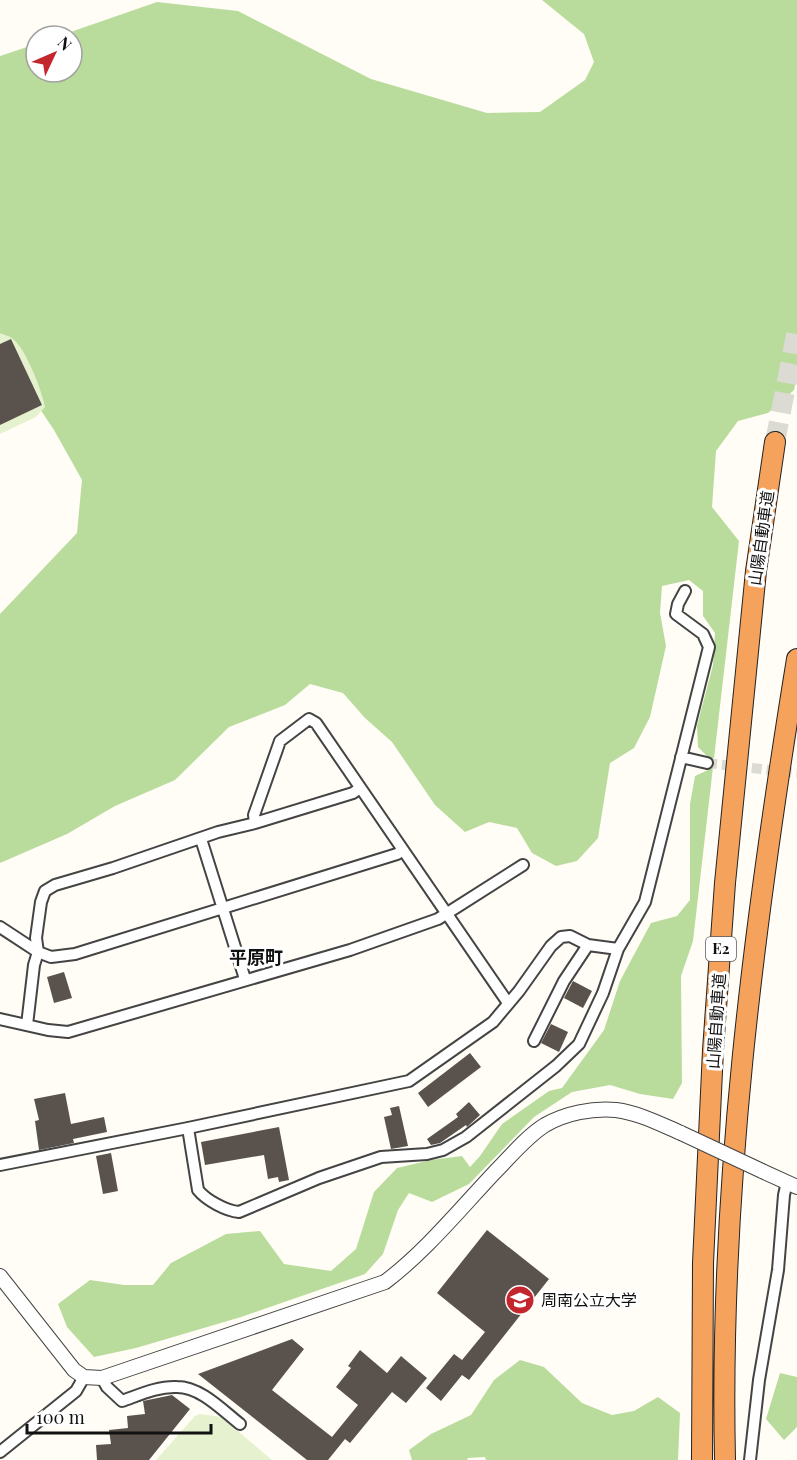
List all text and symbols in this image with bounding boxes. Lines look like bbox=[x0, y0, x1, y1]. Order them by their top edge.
north arrow bbox=[24, 24, 84, 84]
text: N bbox=[54, 32, 77, 55]
street label: 山陽自動車道 bbox=[743, 489, 778, 587]
road number: E2 bbox=[706, 937, 736, 961]
district label: 平原町 bbox=[229, 945, 283, 969]
street label: 山陽自動車道 bbox=[702, 972, 729, 1070]
school or university icon: 周南公立大学 bbox=[504, 1284, 536, 1316]
place label: 周南公立大学 bbox=[541, 1289, 637, 1310]
scale bar bbox=[27, 1397, 212, 1435]
text: 100 m bbox=[36, 1405, 85, 1429]

